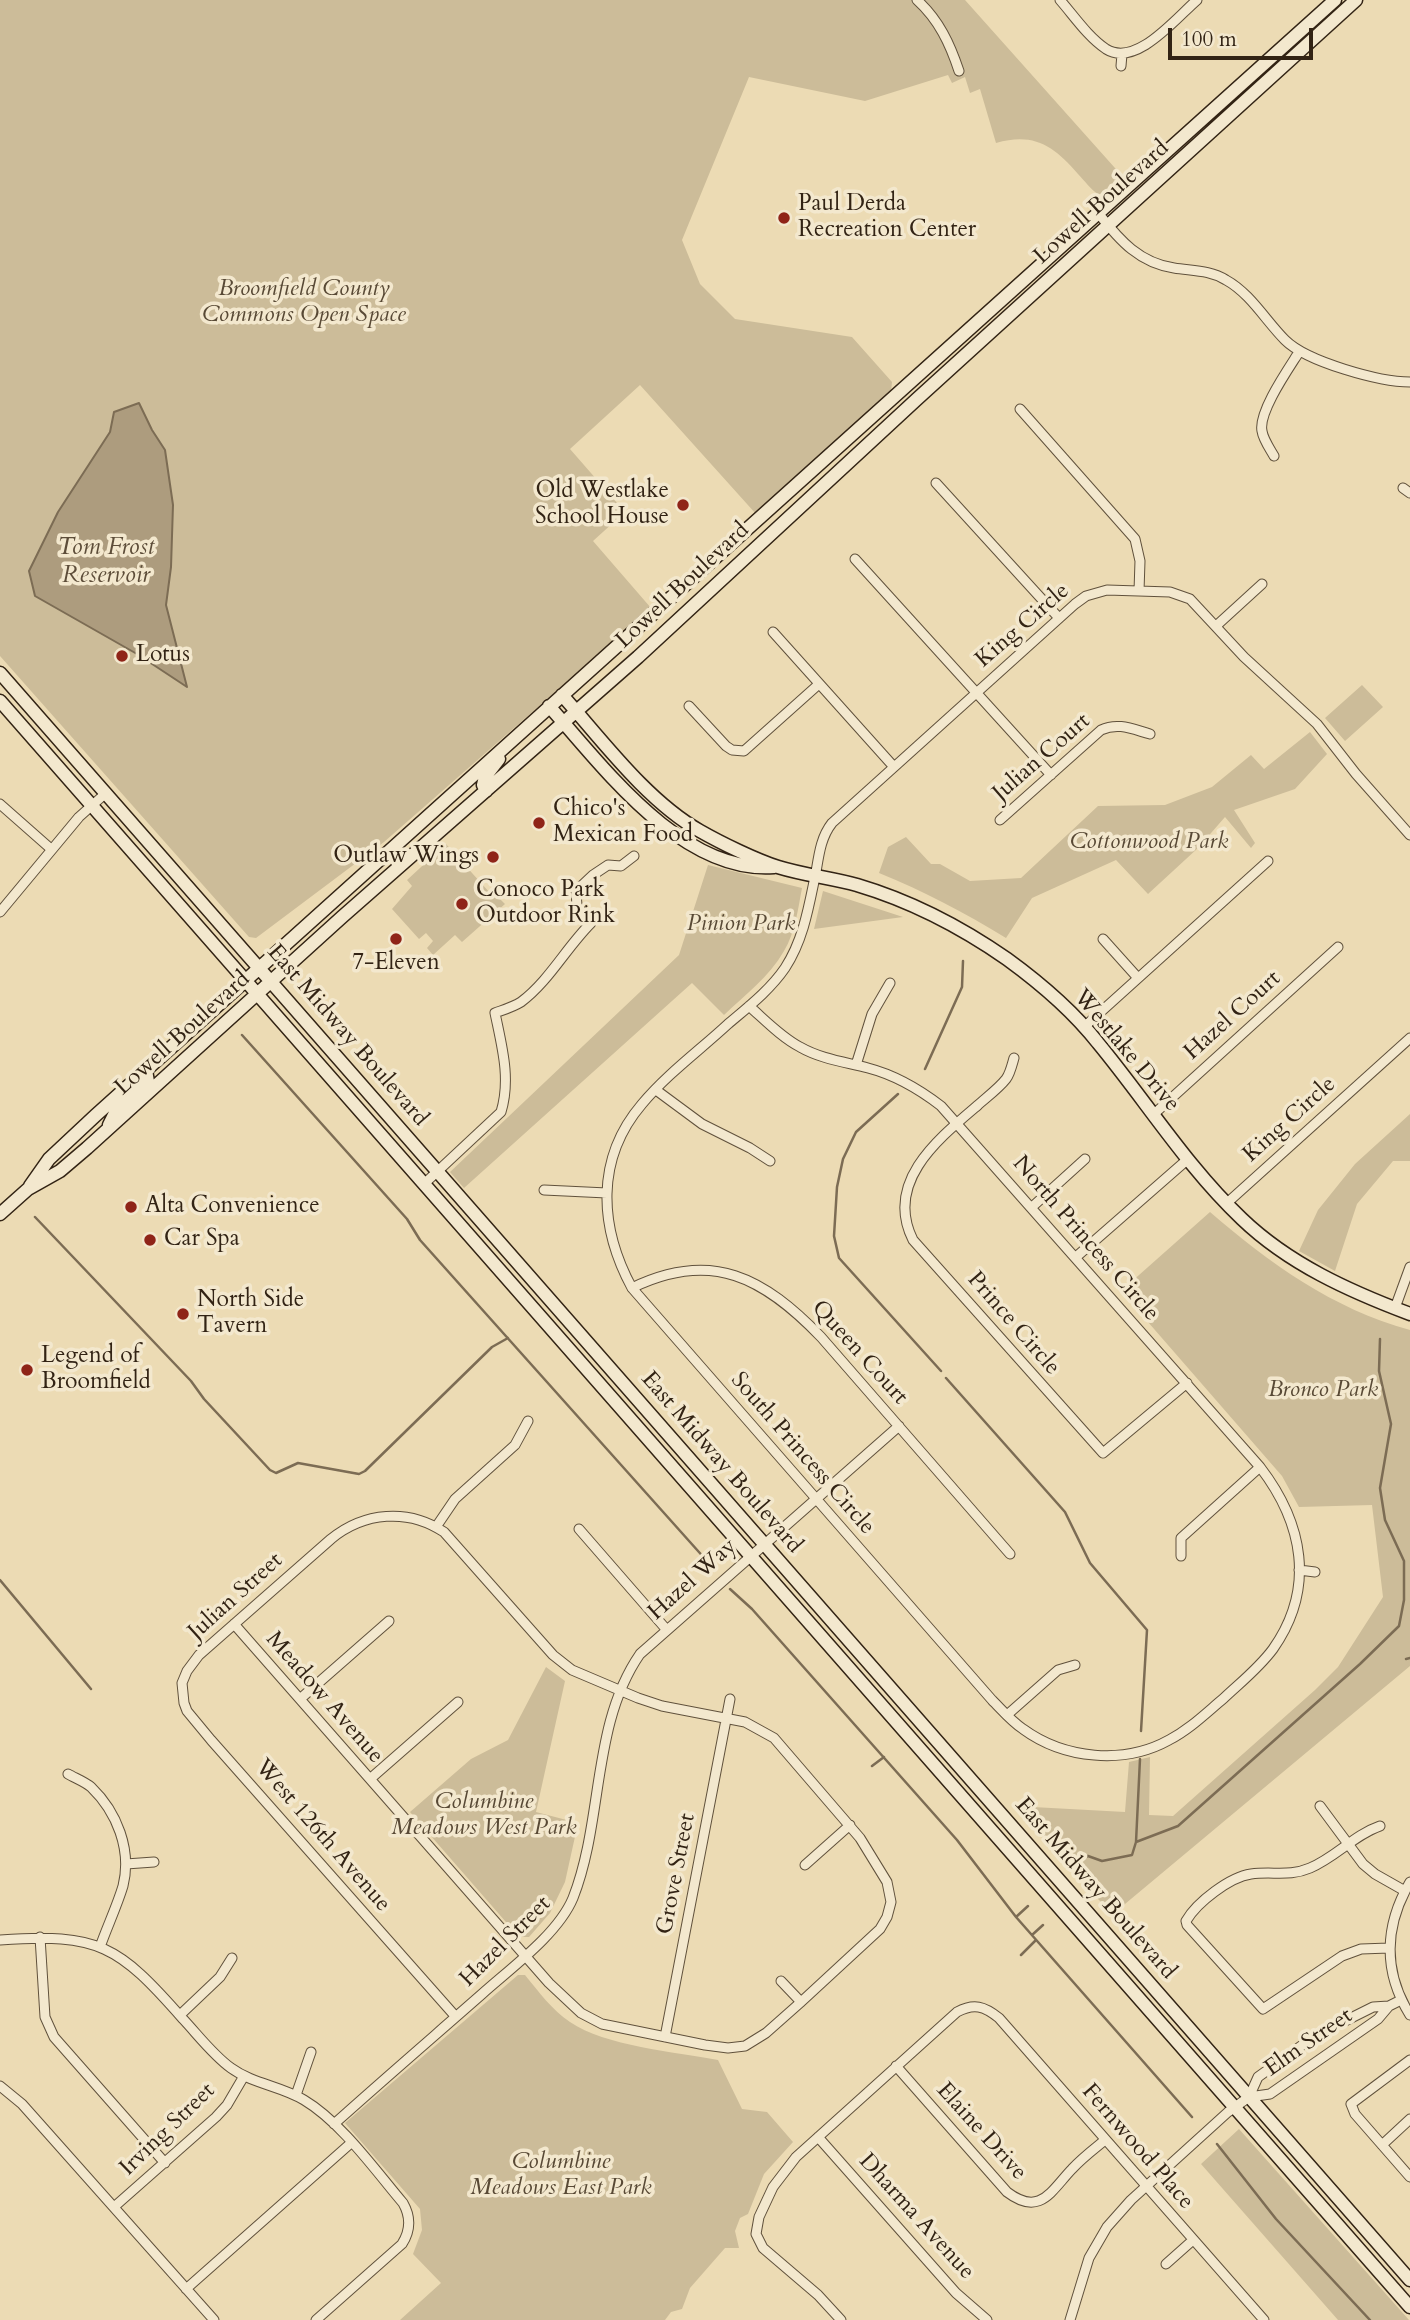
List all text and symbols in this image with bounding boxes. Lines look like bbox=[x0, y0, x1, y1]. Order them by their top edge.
scale bar bbox=[1172, 14, 1317, 58]
text: 100 m bbox=[1181, 25, 1237, 54]
street label: Lowell Boulevard bbox=[1029, 135, 1175, 271]
place label: Paul Derda Recreation Center bbox=[798, 191, 976, 245]
marker: Paul Derda Recreation Center bbox=[776, 210, 792, 226]
park label: Broomfield County Commons Open Space bbox=[202, 276, 406, 330]
place label: Old Westlake School House bbox=[535, 478, 669, 532]
marker: Old Westlake School House bbox=[675, 497, 691, 513]
street label: Lowell Boulevard bbox=[611, 517, 755, 655]
water label: Tom Frost Reservoir bbox=[58, 534, 154, 590]
street label: King Circle bbox=[971, 578, 1075, 674]
place label: Lotus bbox=[136, 642, 190, 670]
marker: Lotus bbox=[114, 648, 130, 664]
street label: Julian Court bbox=[988, 708, 1096, 808]
place label: Chico's Mexican Food bbox=[553, 796, 693, 850]
marker: Chico's Mexican Food bbox=[531, 815, 547, 831]
park label: Cottonwood Park bbox=[1070, 829, 1228, 857]
place label: Outlaw Wings bbox=[333, 843, 479, 871]
marker: Outlaw Wings bbox=[485, 849, 501, 865]
place label: Conoco Park Outdoor Rink bbox=[476, 877, 615, 931]
marker: Conoco Park Outdoor Rink bbox=[454, 896, 470, 912]
park label: Pinion Park bbox=[687, 911, 795, 939]
marker: 7-Eleven bbox=[388, 931, 404, 947]
street label: East Midway Boulevard bbox=[261, 940, 433, 1132]
place label: 7-Eleven bbox=[352, 950, 440, 978]
street label: Lowell Boulevard bbox=[110, 966, 256, 1102]
street label: Hazel Court bbox=[1179, 966, 1287, 1066]
street label: Westlake Drive bbox=[1067, 984, 1185, 1118]
street label: King Circle bbox=[1238, 1071, 1342, 1169]
street label: North Princess Circle bbox=[1006, 1151, 1164, 1327]
place label: Alta Convenience bbox=[145, 1193, 320, 1221]
marker: Alta Convenience bbox=[123, 1199, 139, 1215]
place label: Car Spa bbox=[164, 1226, 240, 1254]
marker: Car Spa bbox=[142, 1232, 158, 1248]
street label: Prince Circle bbox=[961, 1267, 1065, 1381]
place label: North Side Tavern bbox=[197, 1287, 304, 1341]
street label: Queen Court bbox=[805, 1295, 913, 1411]
marker: North Side Tavern bbox=[175, 1306, 191, 1322]
place label: Legend of Broomfield bbox=[41, 1343, 151, 1397]
marker: Legend of Broomfield bbox=[19, 1362, 35, 1378]
street label: East Midway Boulevard bbox=[635, 1367, 807, 1559]
street label: South Princess Circle bbox=[724, 1367, 880, 1541]
park label: Bronco Park bbox=[1268, 1377, 1378, 1405]
street label: Hazel Way bbox=[643, 1533, 743, 1627]
street label: Julian Street bbox=[183, 1548, 289, 1646]
street label: Meadow Avenue bbox=[259, 1626, 389, 1770]
street label: West 126th Avenue bbox=[248, 1754, 396, 1918]
park label: Columbine Meadows West Park bbox=[391, 1789, 577, 1843]
street label: East Midway Boulevard bbox=[1009, 1793, 1181, 1985]
street label: Grove Street bbox=[652, 1811, 702, 1937]
street label: Hazel Street bbox=[455, 1891, 557, 1993]
street label: Elm Street bbox=[1260, 2003, 1358, 2083]
street label: Irving Street bbox=[115, 2078, 221, 2182]
street label: Elaine Drive bbox=[930, 2078, 1032, 2186]
street label: Fernwood Place bbox=[1075, 2079, 1199, 2215]
street label: Dharma Avenue bbox=[852, 2148, 980, 2286]
park label: Columbine Meadows East Park bbox=[470, 2149, 652, 2203]

